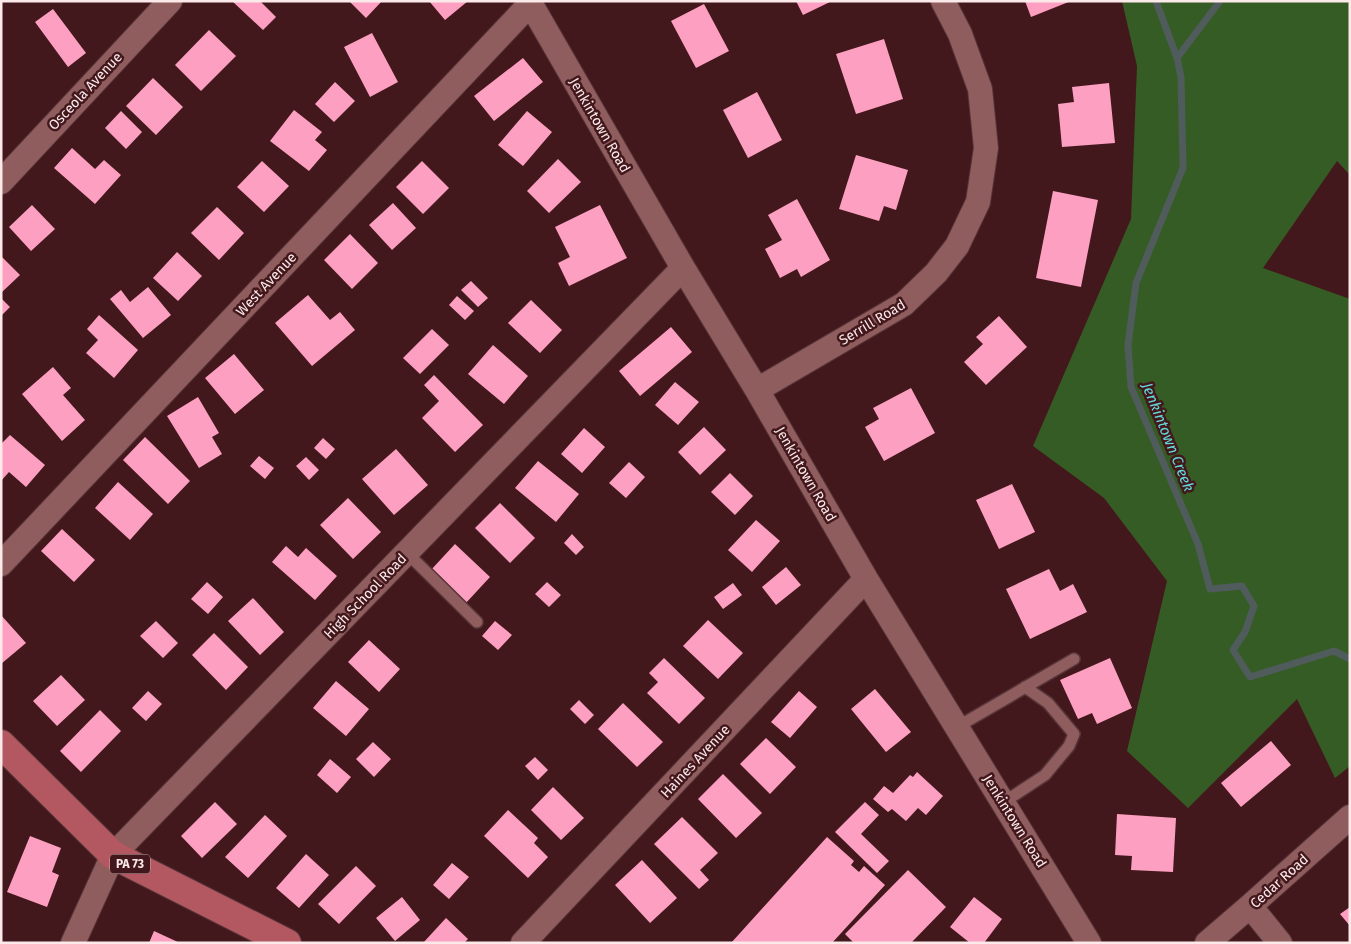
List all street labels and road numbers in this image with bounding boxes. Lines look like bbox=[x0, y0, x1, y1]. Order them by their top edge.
street label: Osceola Avenue bbox=[45, 49, 126, 134]
street label: Jenkintown Road bbox=[566, 75, 634, 176]
street label: West Avenue bbox=[233, 249, 300, 320]
street label: Serrill Road bbox=[836, 296, 908, 349]
street label: Jenkintown Road bbox=[772, 424, 840, 525]
street label: High School Road bbox=[320, 550, 410, 642]
street label: Haines Avenue bbox=[657, 721, 734, 801]
street label: Jenkintown Road bbox=[979, 772, 1050, 871]
street label: Cedar Road bbox=[1247, 851, 1312, 912]
road number: PA 73 bbox=[110, 854, 150, 874]

